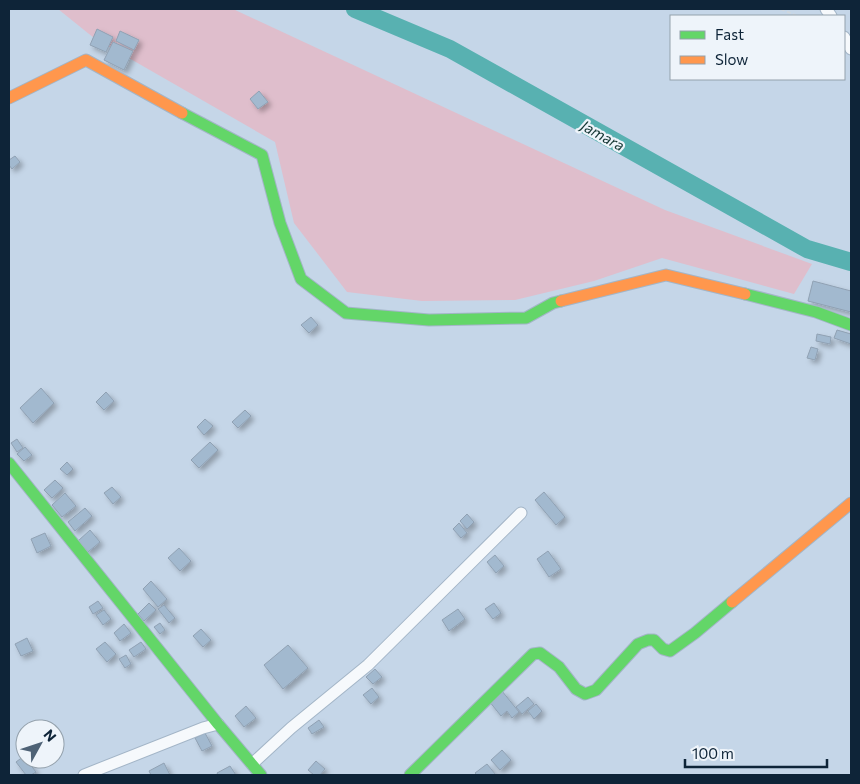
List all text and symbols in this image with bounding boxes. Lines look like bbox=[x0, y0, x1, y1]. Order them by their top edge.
legend bbox=[670, 15, 845, 80]
text: Fast bbox=[715, 25, 744, 43]
text: Slow bbox=[715, 50, 748, 68]
water label: Jamara bbox=[576, 115, 628, 154]
north arrow bbox=[15, 719, 65, 769]
text: N bbox=[40, 726, 60, 745]
scale bar bbox=[685, 736, 828, 768]
text: 100 m bbox=[692, 744, 734, 762]

